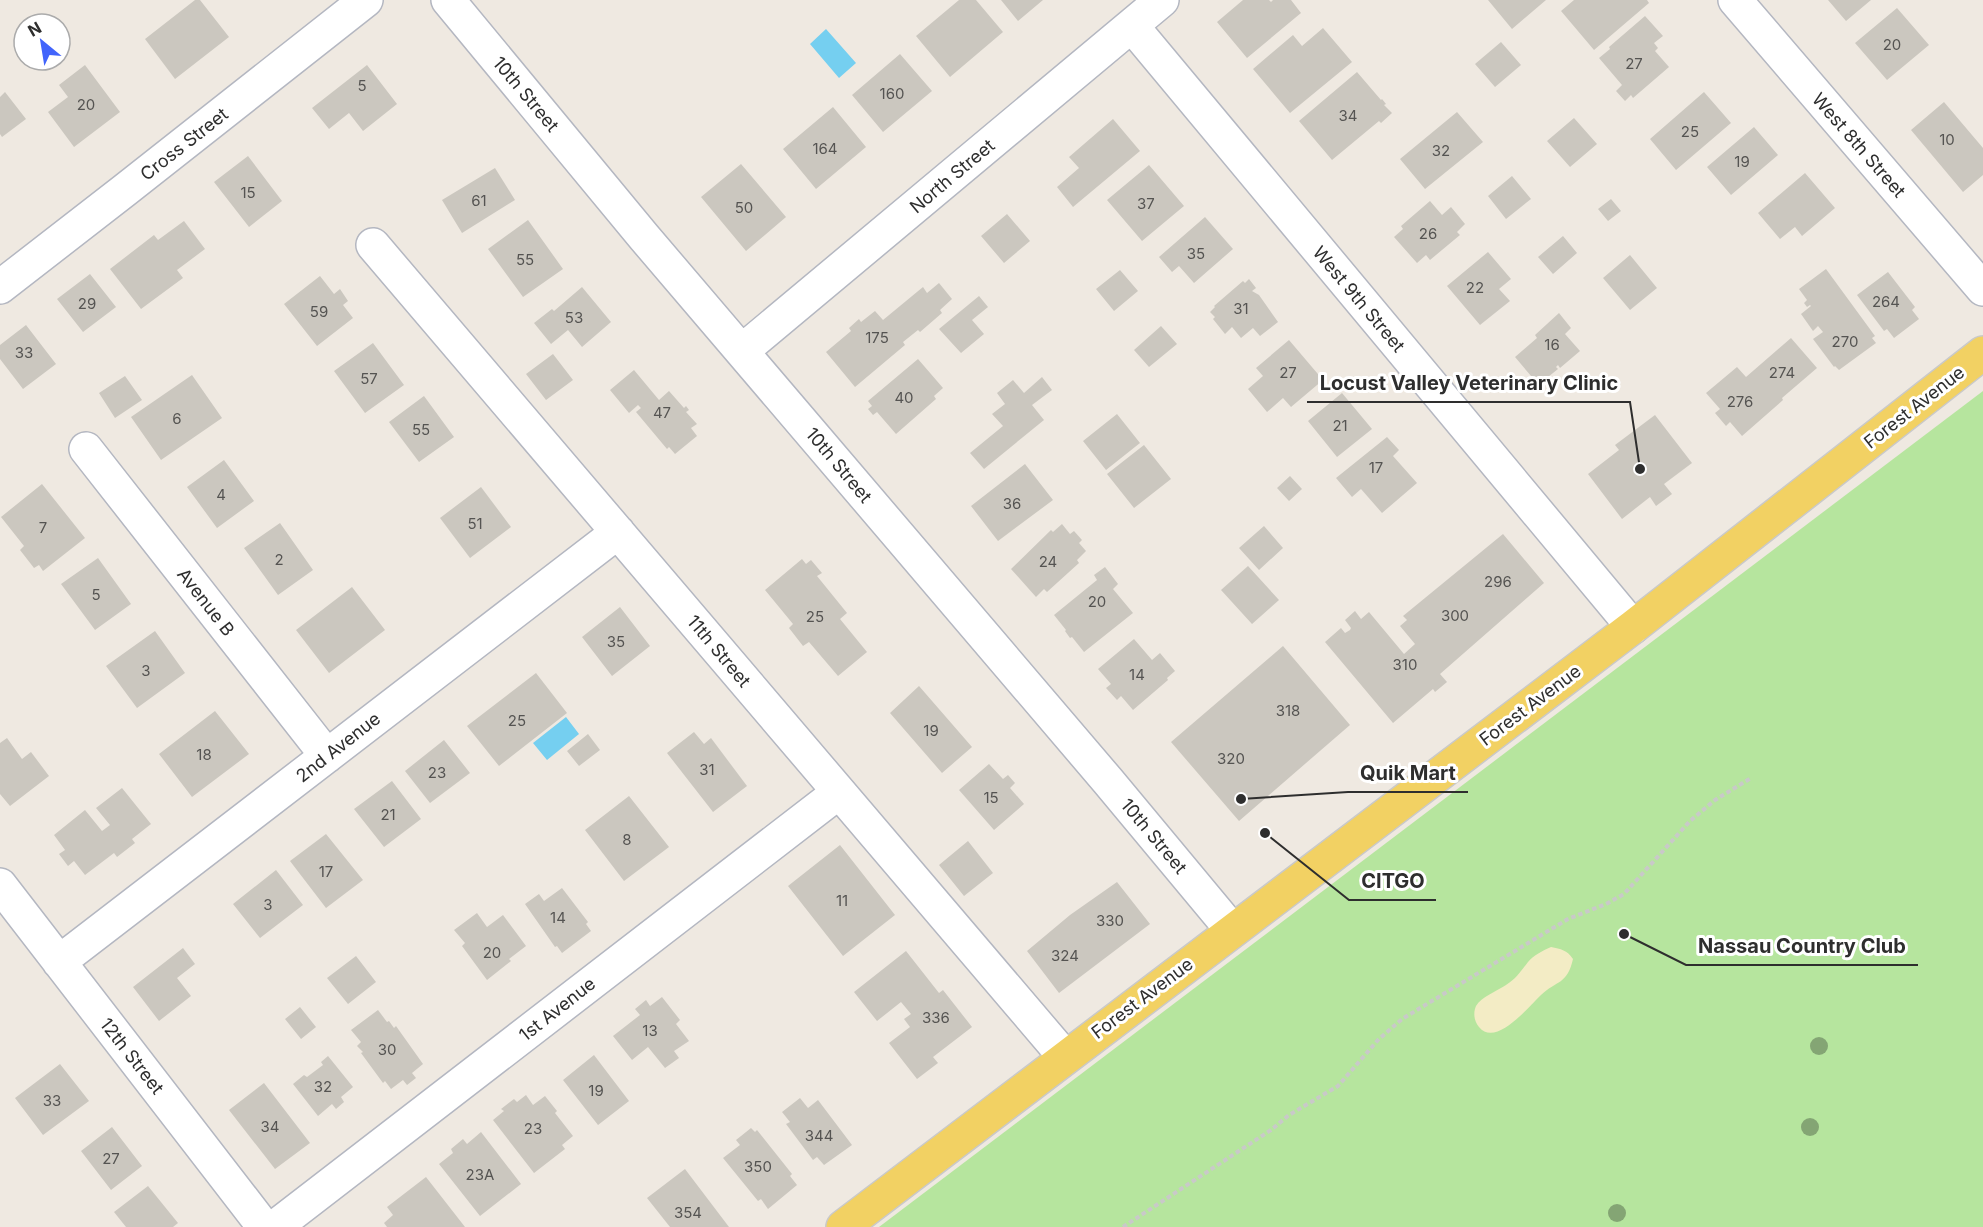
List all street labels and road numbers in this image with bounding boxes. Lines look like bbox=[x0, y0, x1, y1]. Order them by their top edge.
street label: 10th Street bbox=[489, 52, 563, 136]
street label: West 8th Street bbox=[1808, 89, 1910, 202]
street label: Cross Street bbox=[136, 103, 232, 185]
street label: North Street bbox=[905, 135, 999, 217]
street label: West 9th Street bbox=[1309, 242, 1409, 356]
street label: Forest Avenue bbox=[1860, 361, 1968, 453]
street label: 10th Street bbox=[802, 423, 876, 507]
street label: Avenue B bbox=[173, 564, 239, 640]
street label: 11th Street bbox=[683, 611, 755, 691]
street label: Forest Avenue bbox=[1475, 660, 1585, 750]
street label: 2nd Avenue bbox=[292, 708, 384, 786]
street label: 10th Street bbox=[1117, 794, 1191, 878]
street label: Forest Avenue bbox=[1087, 953, 1197, 1043]
street label: 1st Avenue bbox=[515, 973, 599, 1045]
street label: 12th Street bbox=[96, 1014, 168, 1098]

